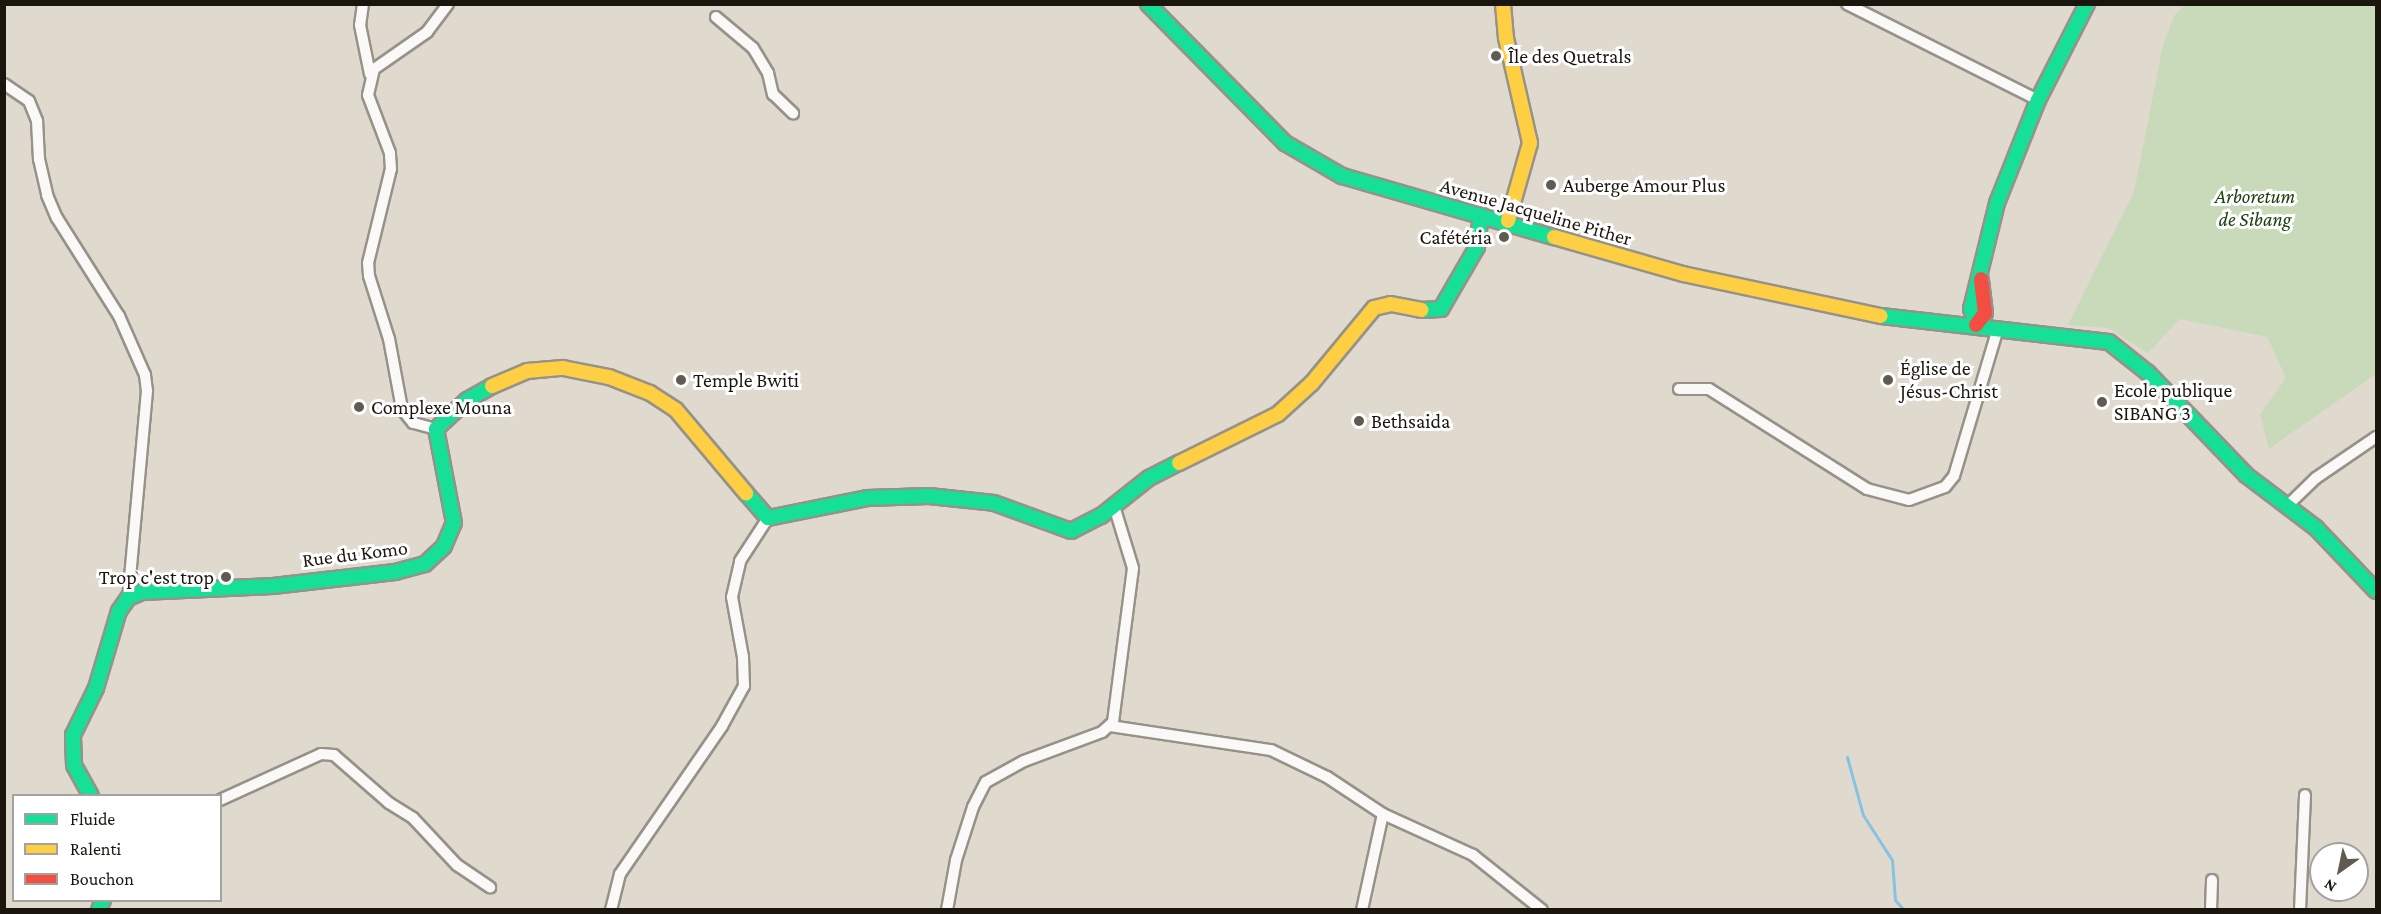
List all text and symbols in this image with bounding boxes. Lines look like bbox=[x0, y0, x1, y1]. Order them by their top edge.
place label: Île des Quetrals bbox=[1508, 44, 1631, 68]
marker: Île des Quetrals bbox=[1489, 49, 1503, 63]
street label: Avenue Jacqueline Pither bbox=[1438, 173, 1634, 251]
place label: Auberge Amour Plus bbox=[1563, 173, 1725, 197]
marker: Auberge Amour Plus bbox=[1544, 178, 1558, 192]
park label: Arboretum de Sibang bbox=[2215, 185, 2295, 232]
place label: Cafétéria bbox=[1420, 225, 1492, 249]
marker: Cafétéria bbox=[1497, 230, 1511, 244]
place label: Église de Jésus-Christ bbox=[1900, 356, 1998, 403]
place label: Temple Bwiti bbox=[693, 368, 799, 392]
marker: Temple Bwiti bbox=[674, 373, 688, 387]
marker: Église de Jésus-Christ bbox=[1881, 373, 1895, 387]
place label: Ecole publique SIBANG 3 bbox=[2114, 378, 2232, 425]
place label: Complexe Mouna bbox=[371, 395, 512, 419]
marker: Ecole publique SIBANG 3 bbox=[2095, 395, 2109, 409]
marker: Complexe Mouna bbox=[352, 400, 366, 414]
place label: Bethsaida bbox=[1371, 409, 1450, 433]
marker: Bethsaida bbox=[1352, 414, 1366, 428]
street label: Rue du Komo bbox=[301, 536, 409, 572]
place label: Trop c'est trop bbox=[99, 565, 214, 589]
marker: Trop c'est trop bbox=[219, 570, 233, 584]
legend bbox=[12, 794, 222, 902]
text: Fluide bbox=[70, 809, 115, 829]
text: Ralenti bbox=[70, 839, 121, 859]
north arrow bbox=[2309, 842, 2369, 902]
text: Bouchon bbox=[70, 869, 134, 889]
text: N bbox=[2321, 876, 2339, 896]

